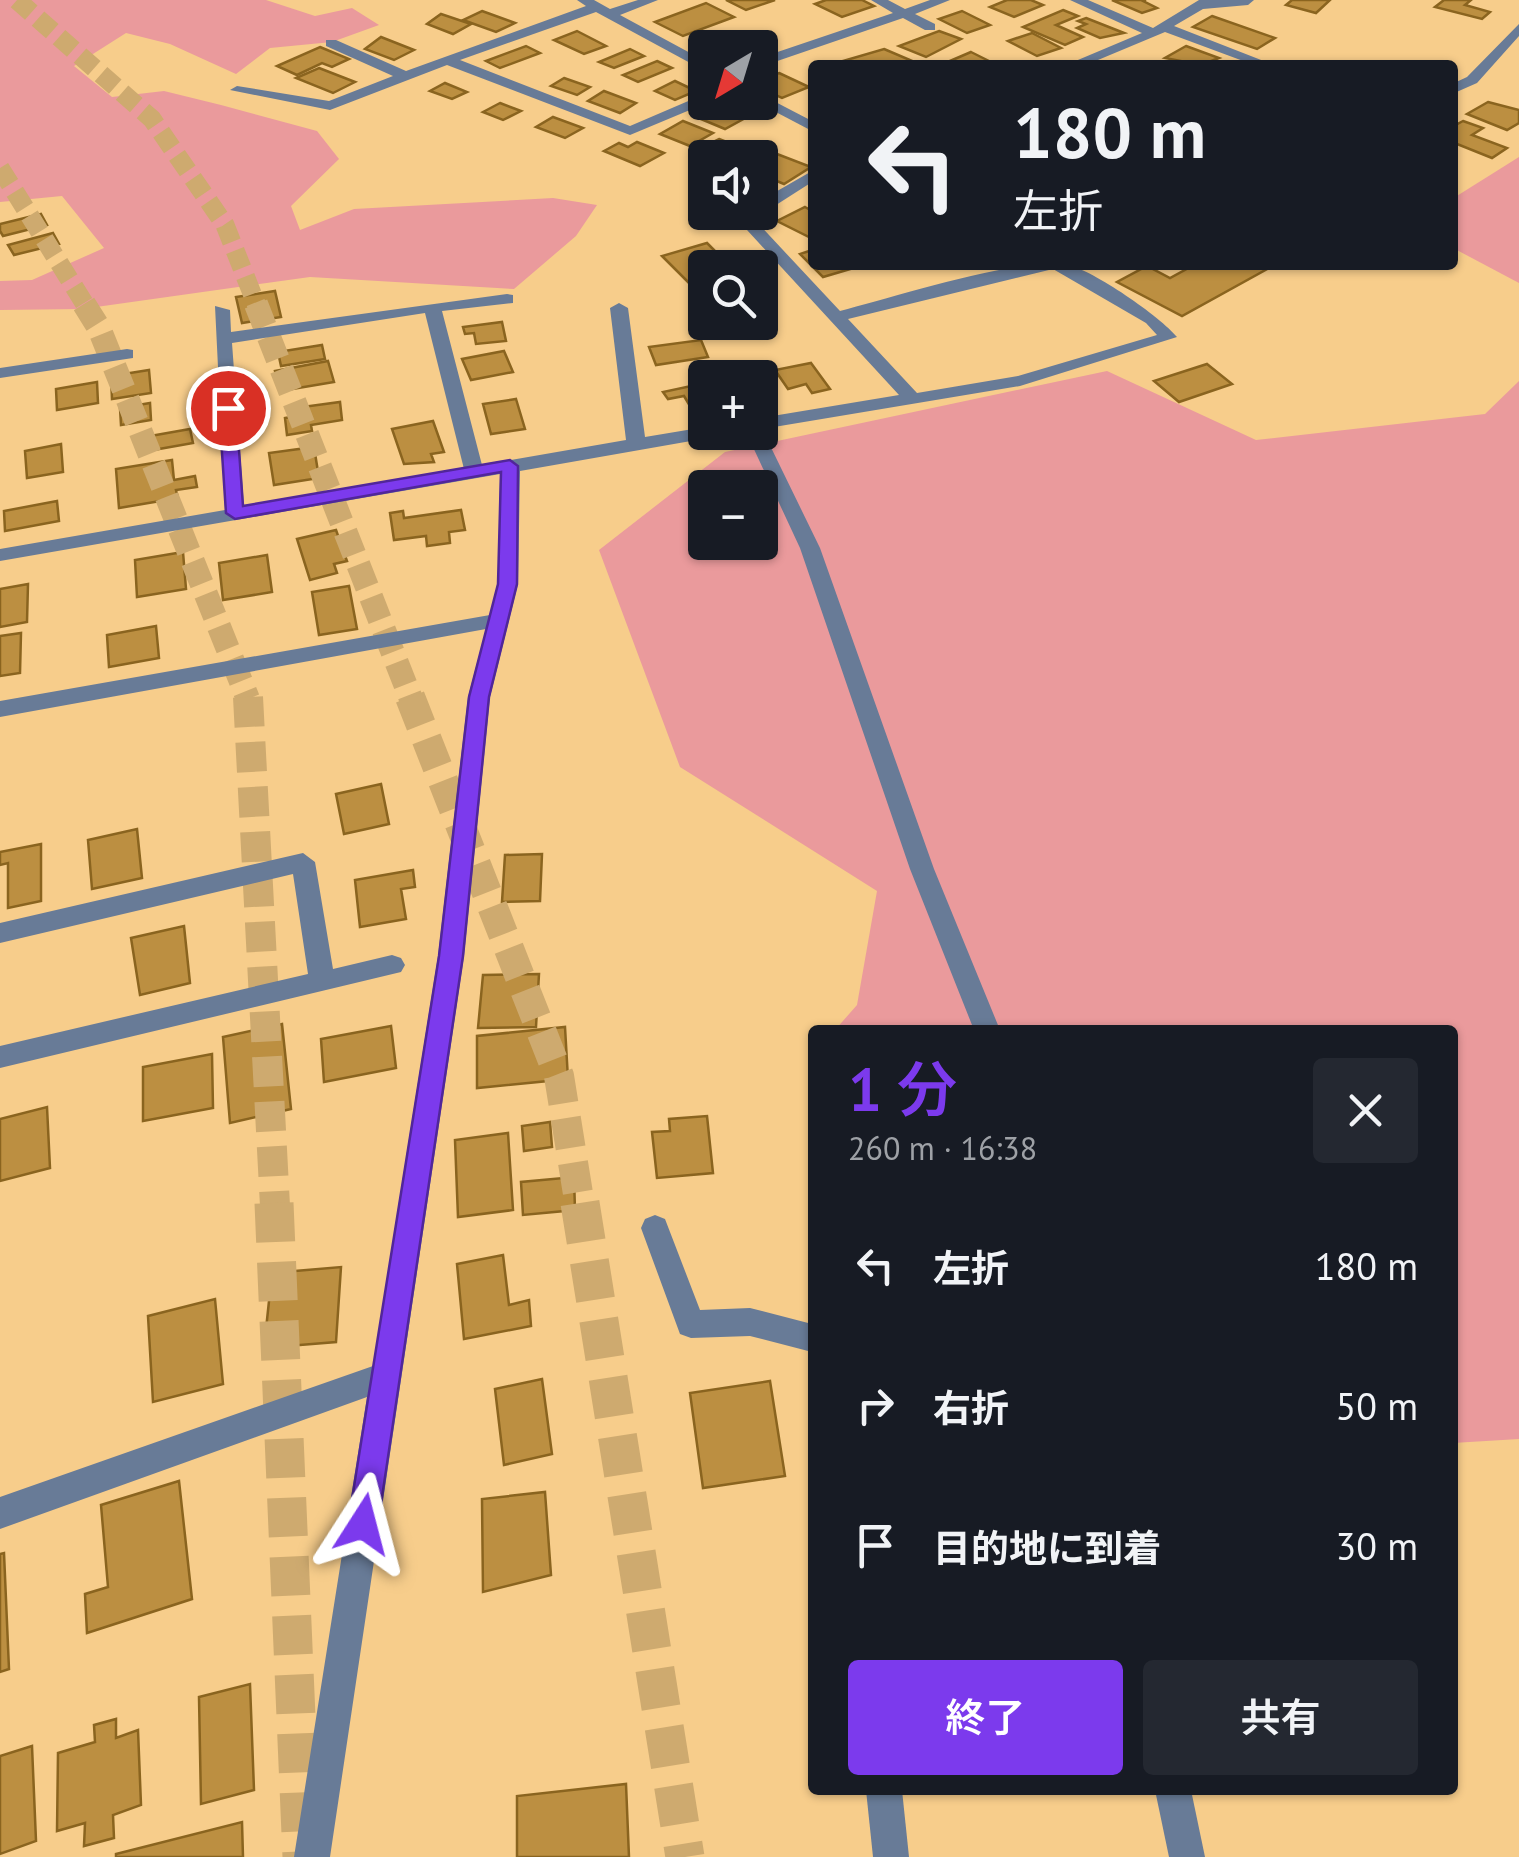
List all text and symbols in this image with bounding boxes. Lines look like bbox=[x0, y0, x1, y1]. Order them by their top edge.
north arrow bbox=[688, 30, 778, 120]
map controls bbox=[688, 30, 778, 560]
text: 180 m bbox=[1013, 87, 1206, 177]
icon: left bbox=[848, 100, 978, 230]
button: sound bbox=[688, 140, 778, 230]
text: 左折 bbox=[1013, 181, 1103, 239]
button: search bbox=[688, 250, 778, 340]
button: + bbox=[688, 360, 778, 450]
pin bbox=[186, 366, 271, 451]
icon: arrive bbox=[201, 381, 256, 436]
button: − bbox=[688, 470, 778, 560]
text: 1 分 bbox=[848, 1050, 957, 1128]
button: close bbox=[1313, 1058, 1418, 1163]
text: 260 m · 16:38 bbox=[848, 1127, 1037, 1169]
icon: left bbox=[848, 1238, 903, 1293]
text: 180 m bbox=[1315, 1241, 1418, 1290]
text: 左折 bbox=[933, 1243, 1009, 1292]
icon: right bbox=[848, 1378, 903, 1433]
text: 50 m bbox=[1336, 1381, 1418, 1430]
text: 右折 bbox=[933, 1383, 1009, 1432]
position arrow bbox=[311, 1472, 415, 1576]
icon: arrive bbox=[848, 1518, 903, 1573]
text: 30 m bbox=[1336, 1521, 1418, 1570]
text: 目的地に到着 bbox=[933, 1523, 1161, 1572]
button: 終了 bbox=[848, 1660, 1123, 1775]
button: 共有 bbox=[1143, 1660, 1418, 1775]

